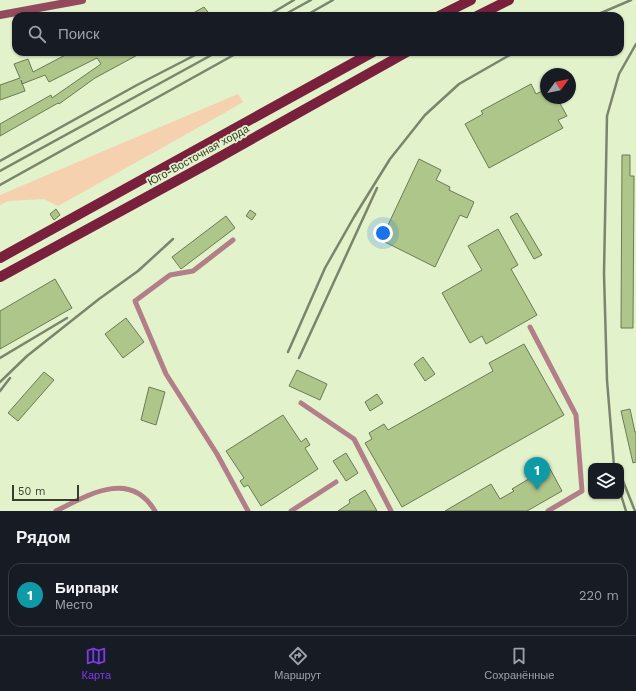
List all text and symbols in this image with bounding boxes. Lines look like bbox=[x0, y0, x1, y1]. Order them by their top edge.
search box bbox=[12, 12, 624, 56]
icon: search bbox=[26, 23, 48, 45]
text: Поиск bbox=[58, 25, 100, 43]
north arrow bbox=[540, 68, 576, 104]
street label: Юго-Восточная хорда bbox=[145, 122, 252, 189]
your location bbox=[373, 223, 393, 243]
pin: 1 bbox=[524, 457, 550, 490]
map controls bbox=[588, 463, 624, 499]
button: layers bbox=[588, 463, 624, 499]
scale bar bbox=[12, 483, 79, 502]
text: 50 m bbox=[18, 485, 45, 498]
text: Рядом bbox=[16, 527, 71, 547]
text: Бирпарк bbox=[55, 579, 118, 597]
text: 1 bbox=[27, 588, 33, 603]
text: 220 m bbox=[579, 588, 619, 603]
text: Место bbox=[55, 597, 93, 612]
tab: Карта bbox=[82, 645, 111, 682]
tab: Маршрут bbox=[274, 645, 321, 682]
tab: Сохранённые bbox=[484, 645, 554, 682]

